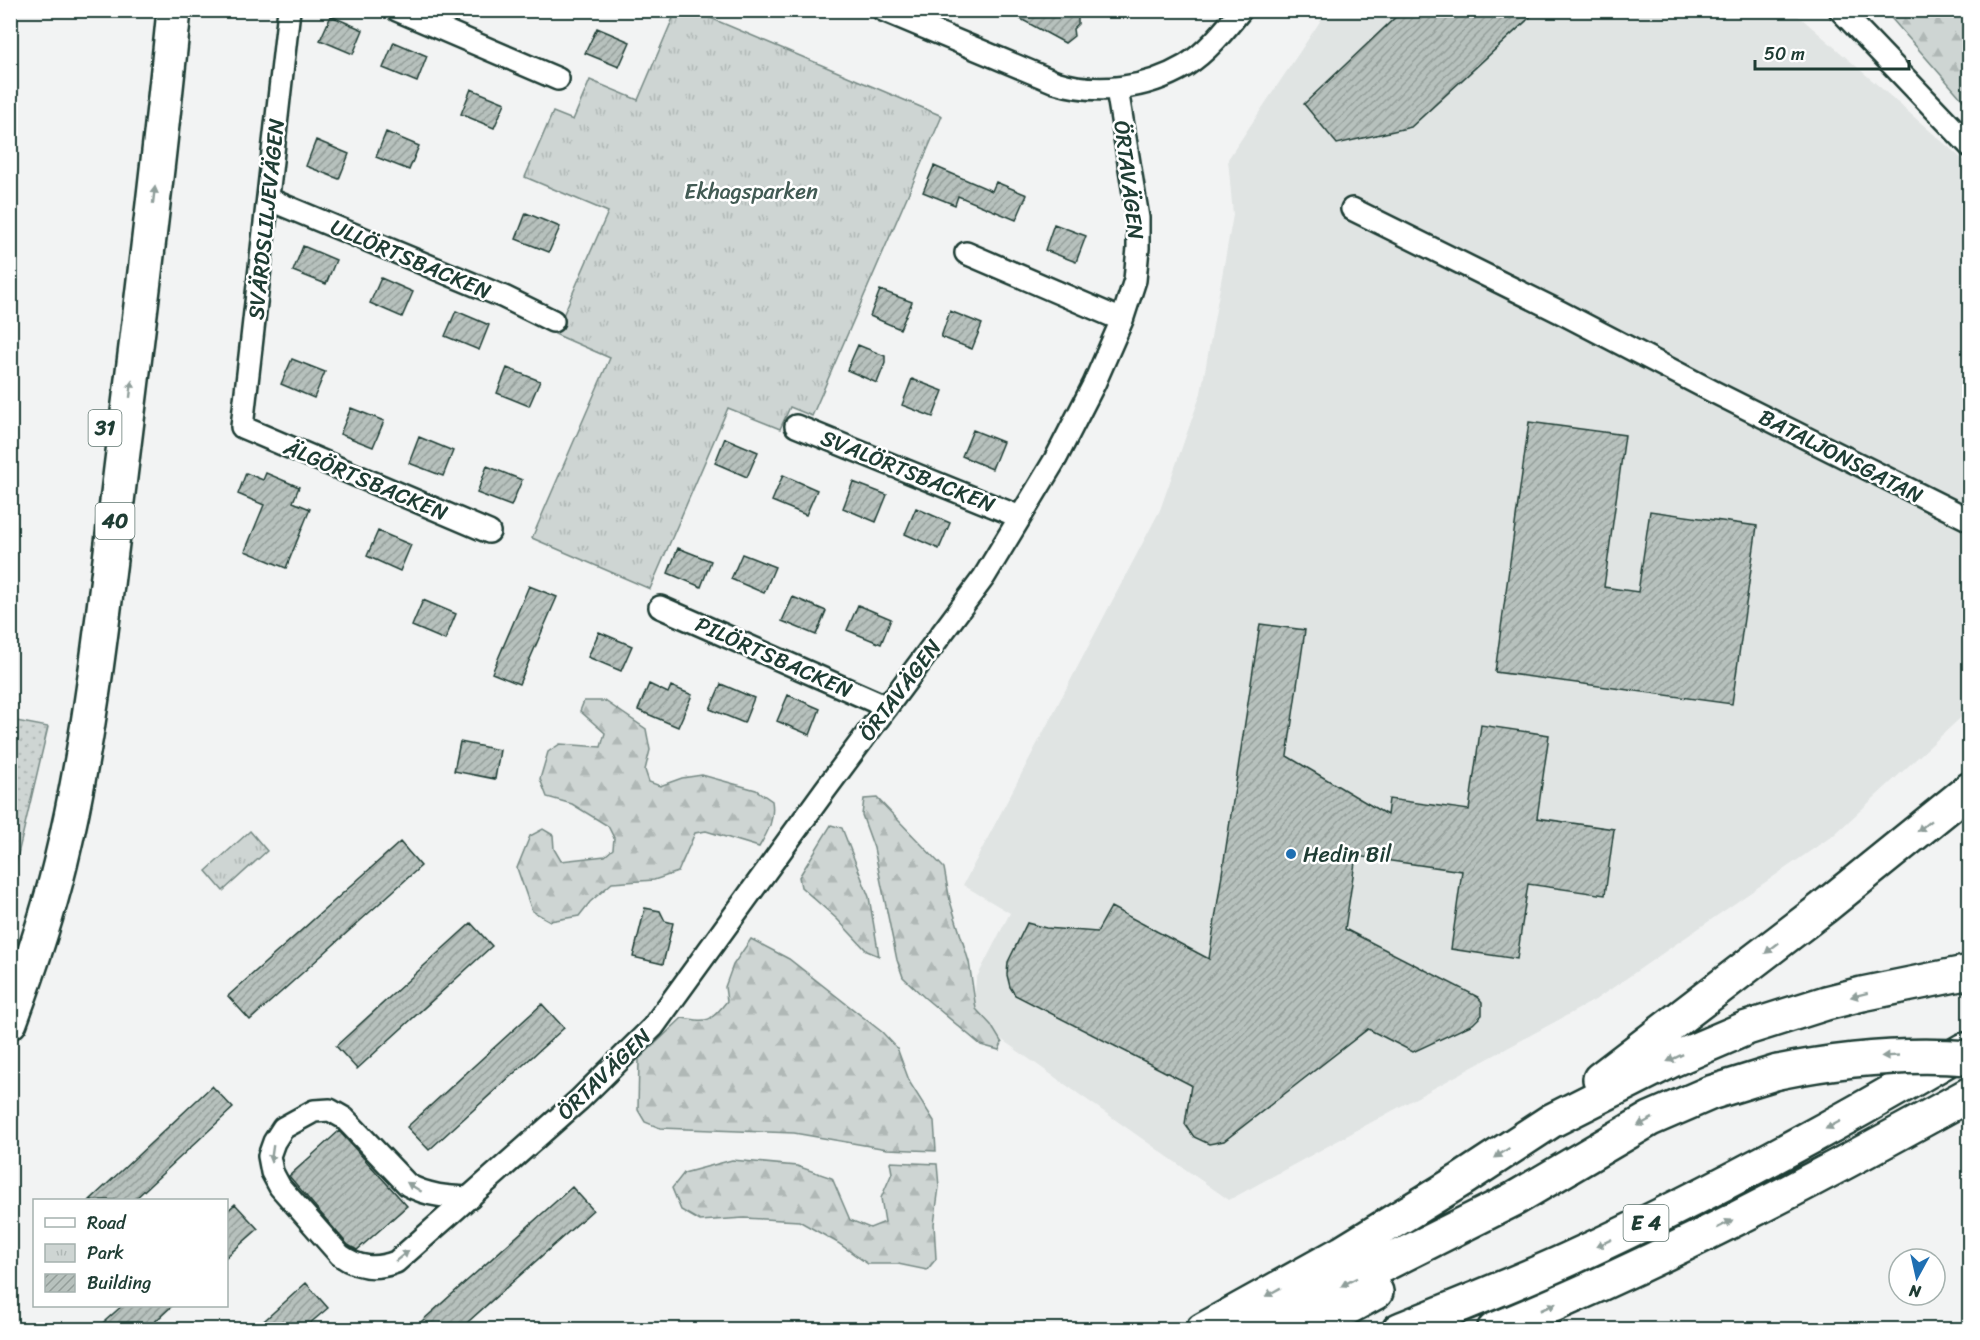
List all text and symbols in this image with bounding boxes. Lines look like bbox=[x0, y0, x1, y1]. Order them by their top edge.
scale bar bbox=[1755, 33, 1910, 71]
text: 50 m bbox=[1764, 38, 1805, 70]
street label: SVÄRDSLILJEVÄGEN bbox=[236, 116, 296, 321]
street label: ÖRTAVÄGEN bbox=[1102, 118, 1156, 242]
park label: Ekhagsparken bbox=[684, 172, 818, 211]
one-way arrow bbox=[149, 186, 159, 205]
street label: ULLÖRTSBACKEN bbox=[324, 208, 498, 310]
one-way arrow bbox=[126, 379, 136, 398]
street label: BATALJONSGATAN bbox=[1752, 398, 1930, 514]
road number: 31 bbox=[88, 410, 122, 446]
street label: SVALÖRTSBACKEN bbox=[815, 418, 1001, 524]
street label: ÄLGÖRTSBACKEN bbox=[277, 427, 454, 532]
road number: 40 bbox=[96, 503, 134, 539]
street label: PILÖRTSBACKEN bbox=[689, 605, 859, 709]
street label: ÖRTAVÄGEN bbox=[848, 630, 952, 750]
one-way arrow bbox=[1916, 819, 1932, 832]
place label: Hedin Bil bbox=[1303, 835, 1392, 874]
marker: Hedin Bil bbox=[1284, 847, 1298, 861]
one-way arrow bbox=[1764, 941, 1780, 954]
one-way arrow bbox=[1850, 990, 1869, 1000]
street label: ÖRTAVÄGEN bbox=[547, 1018, 661, 1130]
one-way arrow bbox=[1881, 1052, 1900, 1061]
one-way arrow bbox=[1667, 1054, 1684, 1063]
one-way arrow bbox=[1636, 1117, 1653, 1127]
one-way arrow bbox=[1825, 1120, 1842, 1130]
one-way arrow bbox=[267, 1145, 277, 1164]
one-way arrow bbox=[1494, 1147, 1510, 1158]
one-way arrow bbox=[406, 1181, 422, 1192]
legend bbox=[33, 1199, 228, 1307]
road number: E 4 bbox=[1624, 1205, 1668, 1241]
text: Road bbox=[87, 1207, 127, 1239]
one-way arrow bbox=[1716, 1220, 1733, 1229]
text: Park bbox=[87, 1237, 124, 1269]
one-way arrow bbox=[1596, 1238, 1613, 1247]
north arrow bbox=[1887, 1247, 1947, 1307]
one-way arrow bbox=[394, 1250, 409, 1263]
text: Building bbox=[87, 1267, 151, 1299]
text: N bbox=[1907, 1276, 1923, 1307]
one-way arrow bbox=[1341, 1277, 1358, 1287]
one-way arrow bbox=[1264, 1287, 1281, 1297]
one-way arrow bbox=[1540, 1302, 1558, 1312]

